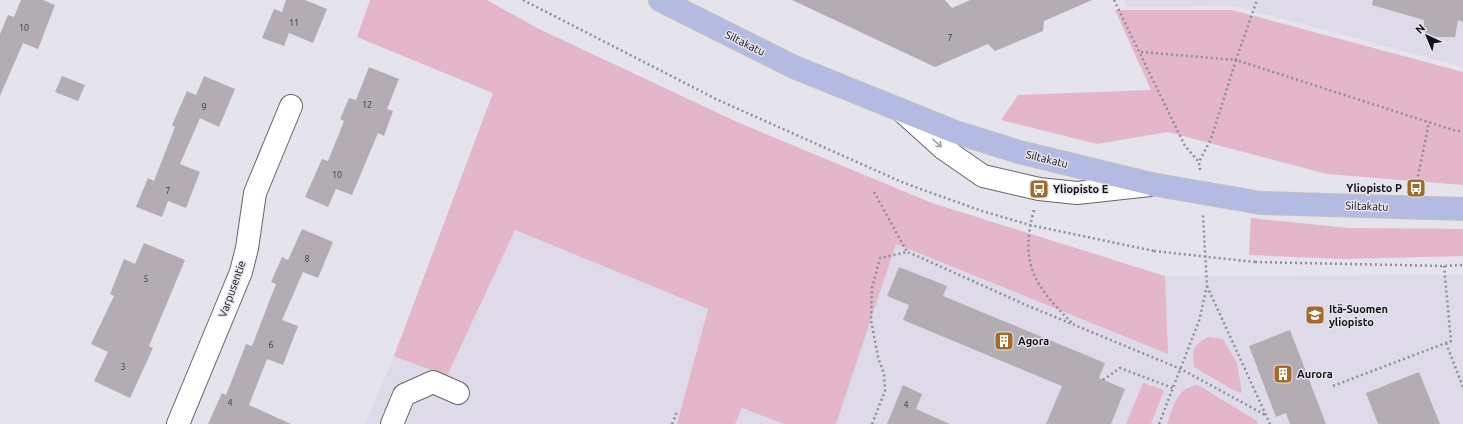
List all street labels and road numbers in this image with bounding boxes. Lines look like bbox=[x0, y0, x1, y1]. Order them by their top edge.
street label: Siltakatu bbox=[723, 28, 767, 58]
street label: Siltakatu bbox=[1025, 148, 1069, 170]
street label: Siltakatu bbox=[1345, 199, 1389, 213]
street label: Varpusentie bbox=[216, 259, 248, 319]

